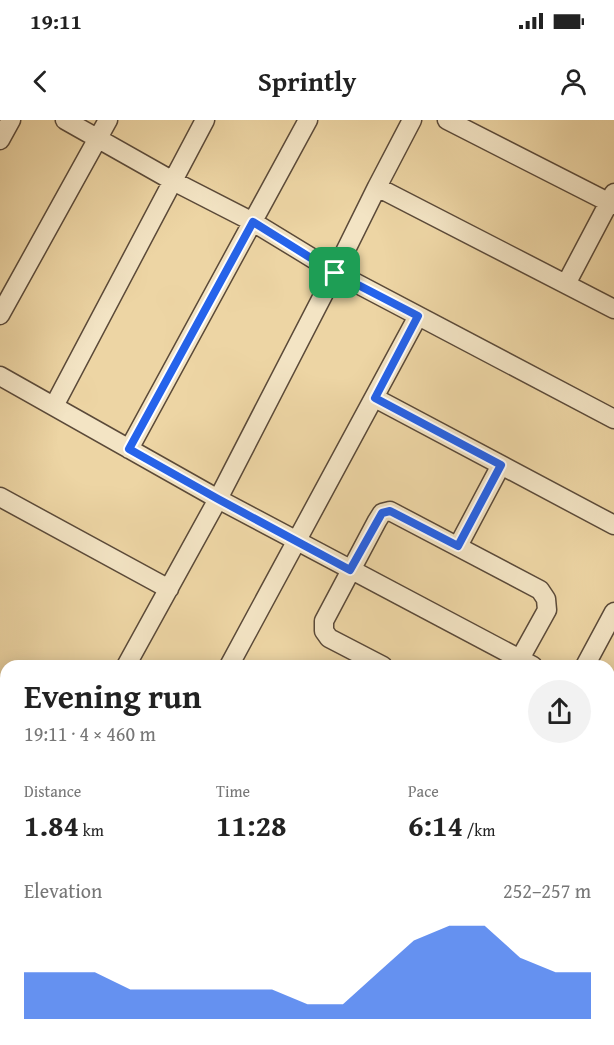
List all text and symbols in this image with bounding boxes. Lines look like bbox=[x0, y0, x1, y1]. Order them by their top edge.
text: 19:11 bbox=[30, 5, 82, 37]
text: Sprintly bbox=[258, 61, 356, 101]
icon: back bbox=[24, 65, 57, 98]
icon: person bbox=[557, 65, 590, 98]
pin bbox=[309, 247, 360, 298]
icon: arrive bbox=[318, 256, 351, 289]
text: Evening run bbox=[24, 672, 201, 720]
button: share bbox=[528, 680, 591, 743]
text: 19:11 · 4 × 460 m bbox=[24, 719, 156, 748]
text: Distance bbox=[24, 779, 81, 803]
text: Time bbox=[216, 779, 250, 803]
text: Pace bbox=[408, 779, 439, 803]
text: 1.84 bbox=[24, 803, 79, 847]
text: 11:28 bbox=[216, 803, 287, 847]
text: 6:14 bbox=[408, 803, 463, 847]
text: km bbox=[79, 818, 104, 842]
text: /km bbox=[463, 818, 495, 842]
text: Elevation bbox=[24, 876, 102, 905]
text: 252–257 m bbox=[503, 876, 591, 905]

